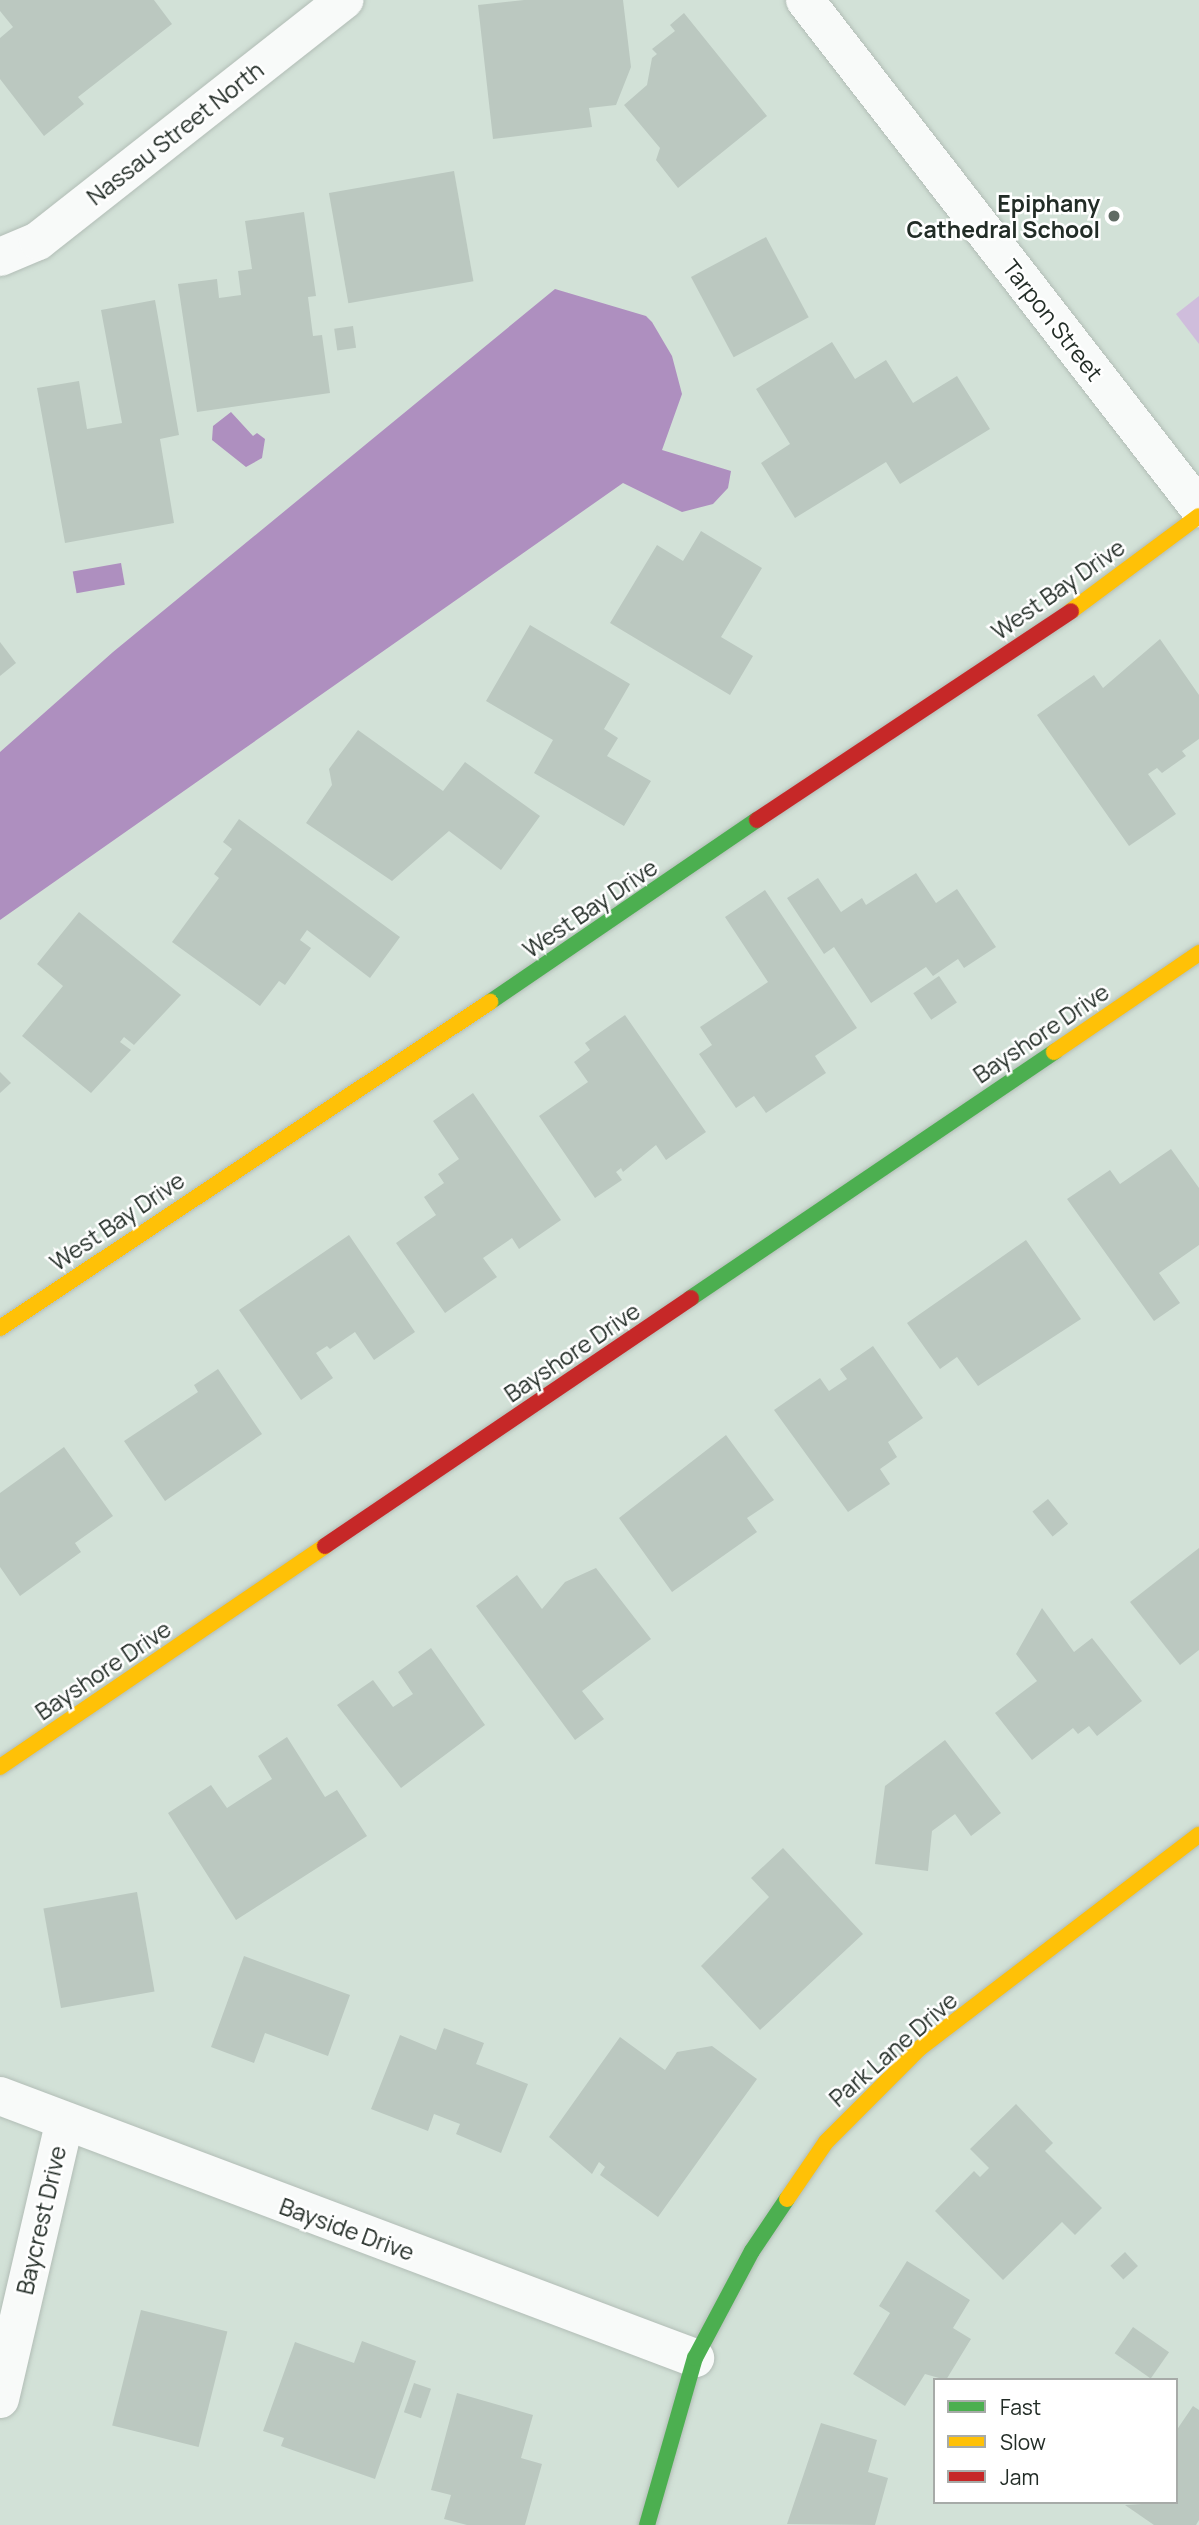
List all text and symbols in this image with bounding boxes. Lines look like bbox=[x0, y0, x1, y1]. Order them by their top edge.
street label: Nassau Street North bbox=[81, 56, 269, 210]
place label: Epiphany Cathedral School bbox=[907, 189, 1100, 243]
marker: Epiphany Cathedral School bbox=[1106, 208, 1122, 224]
street label: Tarpon Street bbox=[997, 254, 1109, 386]
street label: West Bay Drive bbox=[986, 533, 1130, 645]
street label: West Bay Drive bbox=[518, 853, 662, 963]
street label: Bayshore Drive bbox=[968, 978, 1114, 1088]
street label: West Bay Drive bbox=[45, 1166, 189, 1276]
street label: Bayshore Drive bbox=[499, 1297, 645, 1407]
street label: Bayshore Drive bbox=[30, 1615, 176, 1725]
street label: Park Lane Drive bbox=[823, 1986, 963, 2112]
street label: Baycrest Drive bbox=[10, 2143, 72, 2297]
street label: Bayside Drive bbox=[276, 2192, 418, 2266]
legend bbox=[933, 2378, 1178, 2504]
text: Fast bbox=[1000, 2393, 1041, 2421]
text: Slow bbox=[1000, 2428, 1046, 2456]
text: Jam bbox=[1000, 2463, 1039, 2491]

